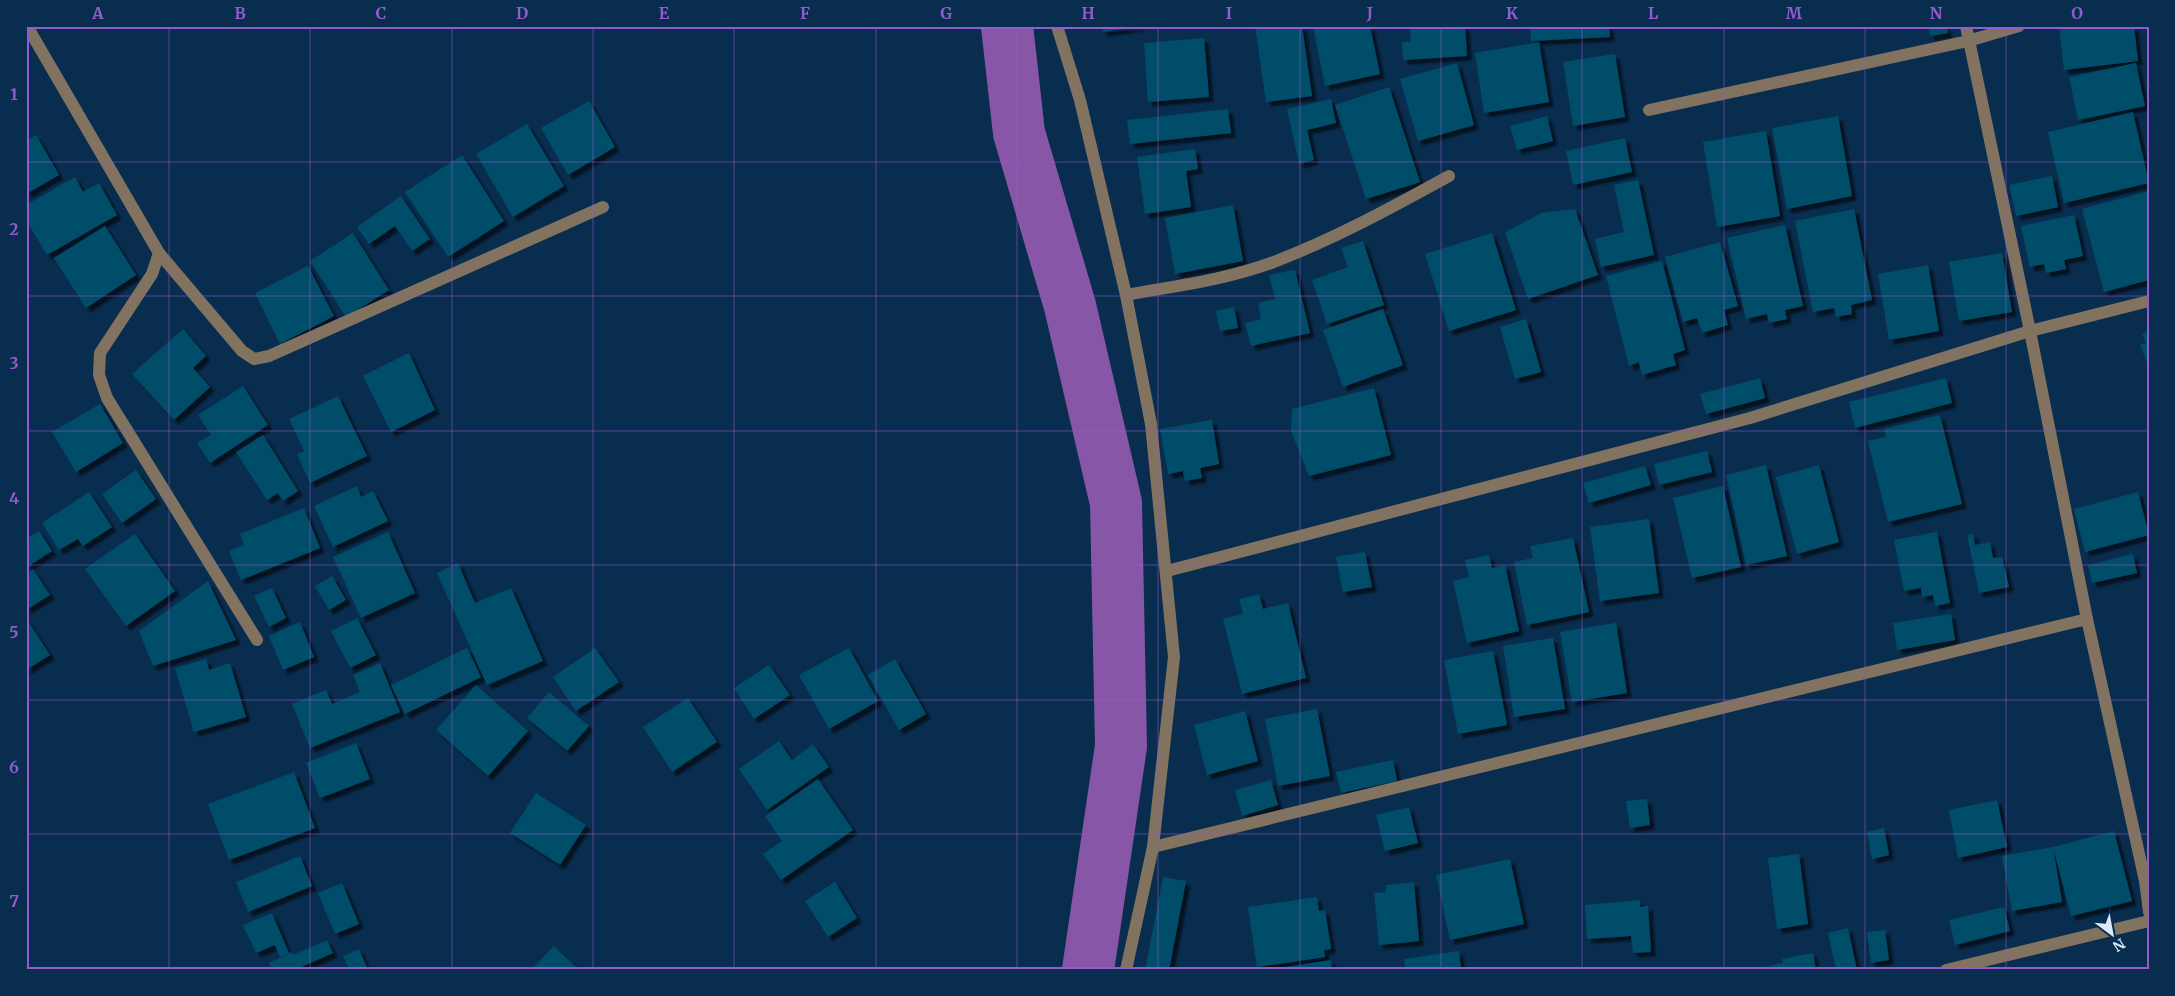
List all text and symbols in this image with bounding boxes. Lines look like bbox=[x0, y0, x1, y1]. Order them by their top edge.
text: A bbox=[91, 3, 104, 23]
text: B bbox=[234, 3, 246, 23]
text: C bbox=[376, 3, 386, 23]
text: D bbox=[516, 3, 528, 23]
text: E bbox=[659, 3, 670, 23]
text: F bbox=[800, 3, 810, 23]
text: G bbox=[940, 3, 952, 23]
text: H bbox=[1081, 3, 1095, 23]
text: I bbox=[1226, 3, 1232, 23]
text: J bbox=[1366, 3, 1373, 23]
text: K bbox=[1506, 3, 1518, 23]
text: L bbox=[1648, 3, 1658, 23]
text: M bbox=[1786, 3, 1803, 23]
text: N bbox=[1930, 3, 1943, 23]
text: O bbox=[2071, 3, 2083, 23]
text: 1 bbox=[10, 84, 18, 104]
text: 2 bbox=[9, 219, 19, 239]
text: 3 bbox=[9, 353, 19, 373]
text: 4 bbox=[9, 488, 19, 508]
text: 5 bbox=[9, 622, 19, 642]
text: 6 bbox=[9, 757, 19, 777]
text: 7 bbox=[9, 891, 19, 911]
north arrow bbox=[2088, 908, 2138, 958]
text: N bbox=[2109, 934, 2128, 956]

